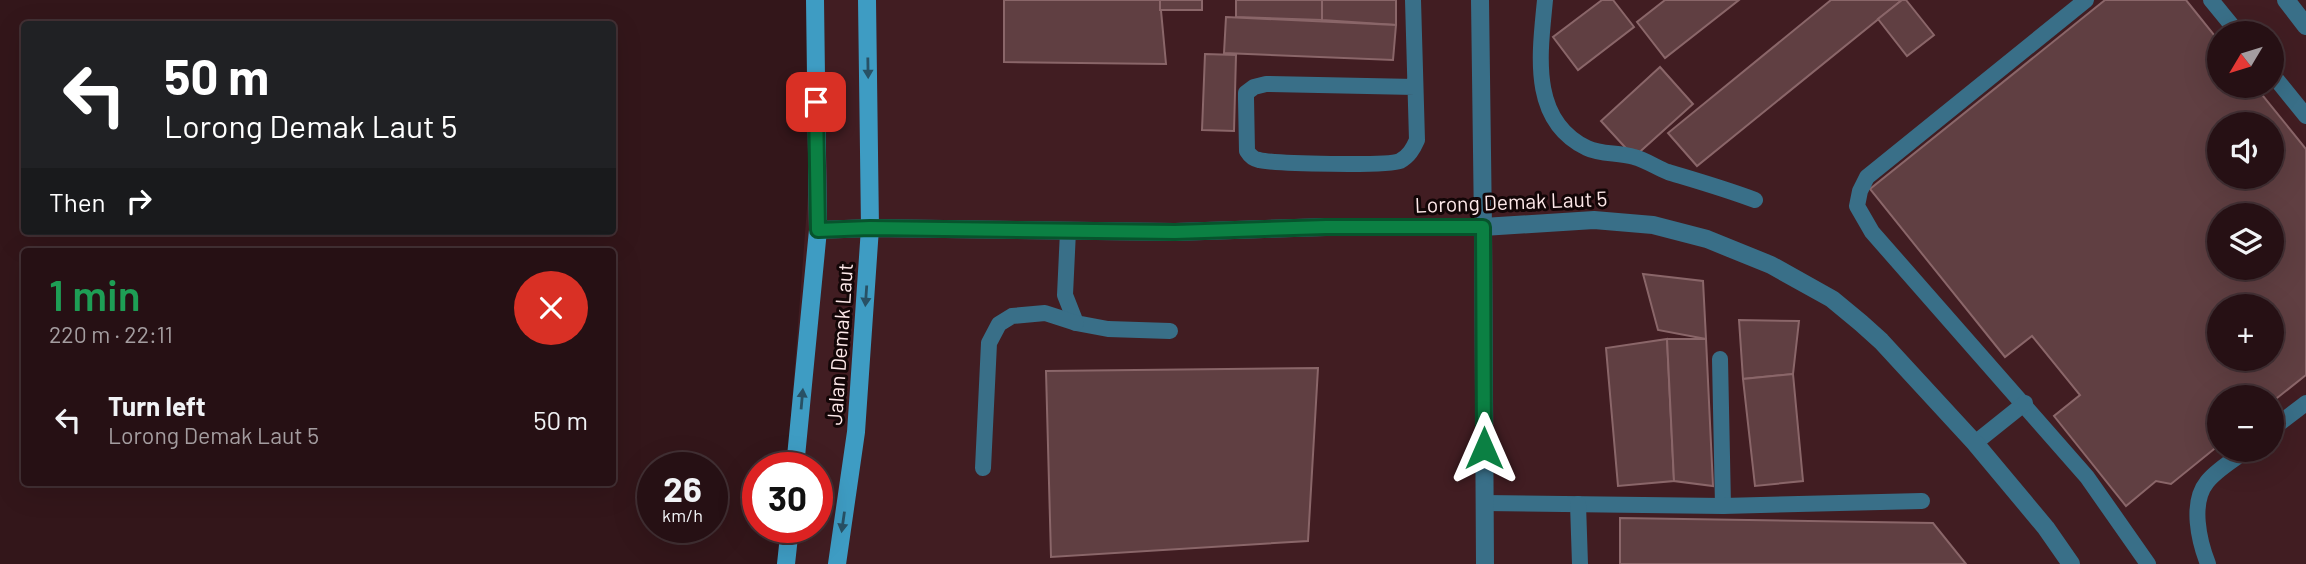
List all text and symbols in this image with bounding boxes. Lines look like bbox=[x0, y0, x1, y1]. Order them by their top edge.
north arrow bbox=[2207, 21, 2284, 98]
map controls bbox=[2207, 21, 2284, 462]
text: 50 m bbox=[164, 46, 269, 105]
icon: left bbox=[49, 49, 140, 140]
one-way arrow bbox=[862, 57, 873, 79]
pin bbox=[786, 72, 846, 132]
icon: arrive bbox=[797, 83, 835, 121]
text: Lorong Demak Laut 5 bbox=[164, 106, 458, 144]
button: sound bbox=[2207, 112, 2284, 189]
icon: right bbox=[120, 182, 158, 220]
street label: Lorong Demak Laut 5 bbox=[1414, 185, 1608, 217]
text: Then bbox=[49, 186, 106, 217]
button: layers bbox=[2207, 203, 2284, 280]
street label: Jalan Demak Laut bbox=[821, 262, 857, 426]
text: 1 min bbox=[49, 269, 141, 319]
button: close bbox=[514, 271, 588, 345]
one-way arrow bbox=[860, 285, 871, 307]
button: + bbox=[2207, 294, 2284, 371]
text: 220 m · 22:11 bbox=[49, 320, 173, 348]
button: − bbox=[2207, 385, 2284, 462]
one-way arrow bbox=[797, 388, 808, 410]
text: Turn left bbox=[108, 390, 206, 421]
icon: left bbox=[49, 401, 87, 439]
text: 50 m bbox=[533, 404, 588, 435]
position arrow bbox=[1447, 411, 1521, 485]
text: Lorong Demak Laut 5 bbox=[108, 421, 319, 449]
speed limit sign: 30 bbox=[742, 452, 833, 543]
text: 26 bbox=[663, 467, 702, 509]
text: km/h bbox=[662, 504, 703, 526]
one-way arrow bbox=[837, 511, 848, 533]

